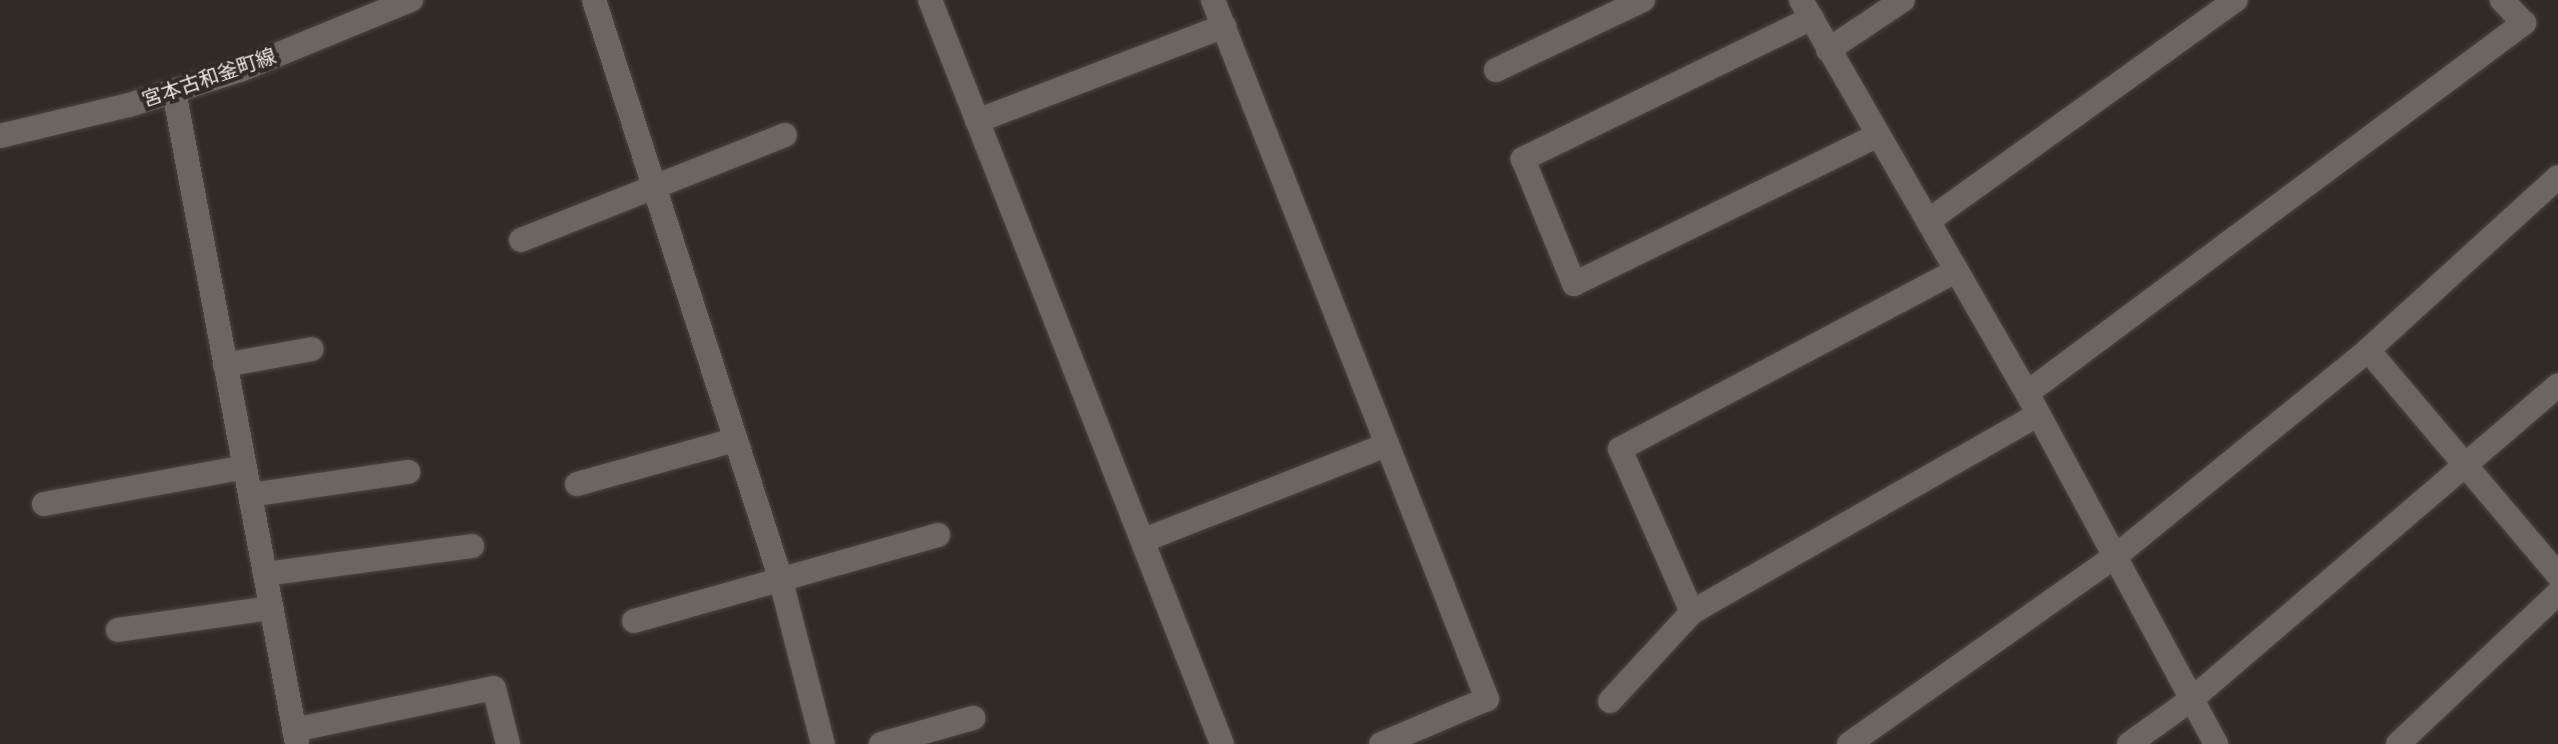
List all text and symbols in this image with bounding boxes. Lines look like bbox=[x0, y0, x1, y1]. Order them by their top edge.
street label: 宮本古和釜町線 bbox=[139, 44, 279, 112]

